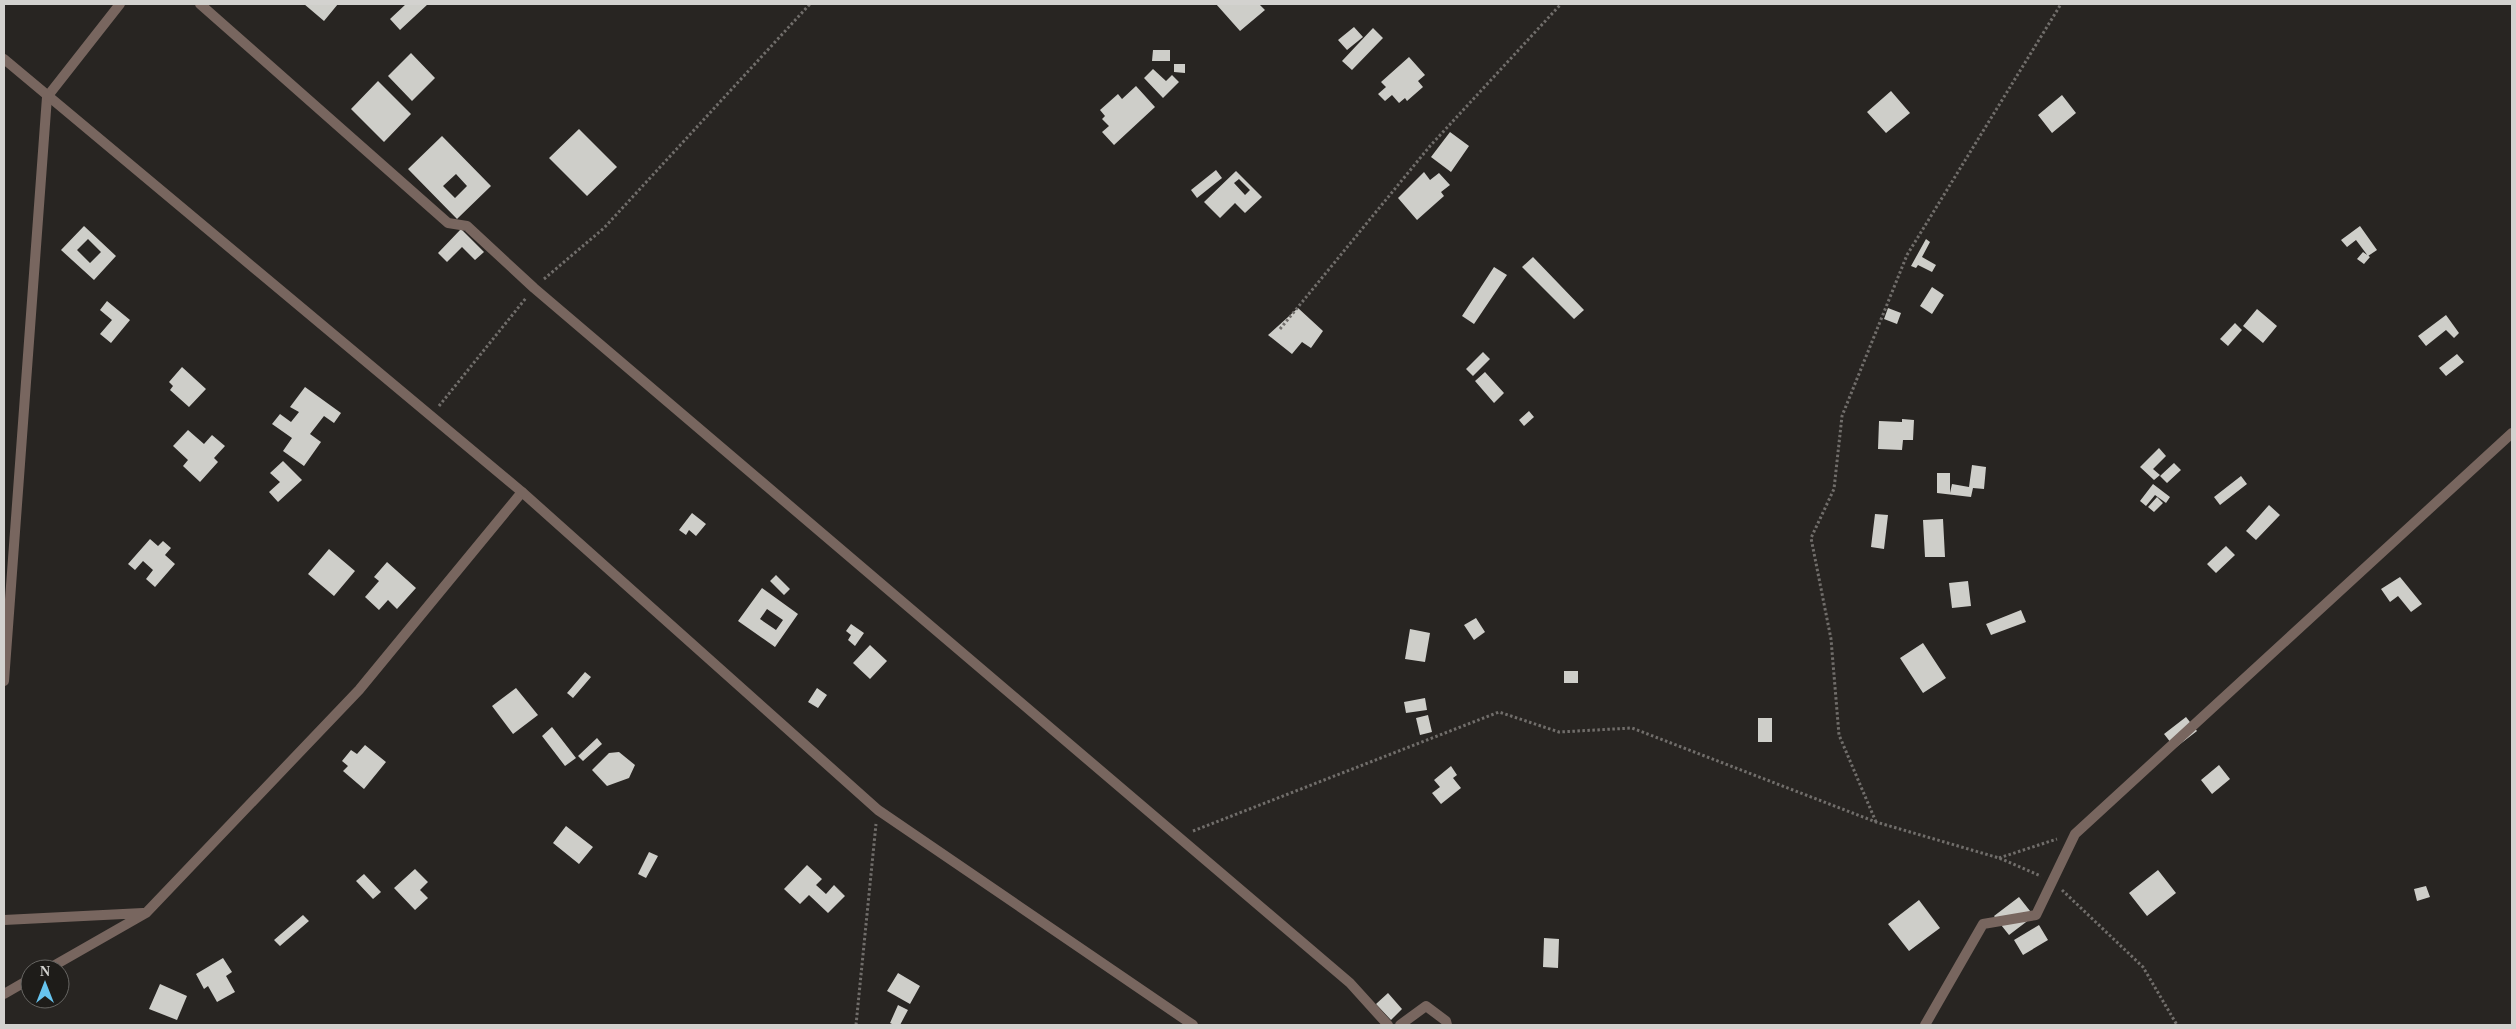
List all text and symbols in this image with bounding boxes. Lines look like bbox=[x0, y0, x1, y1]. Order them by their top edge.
north arrow bbox=[20, 959, 70, 1009]
text: N bbox=[40, 964, 50, 979]

